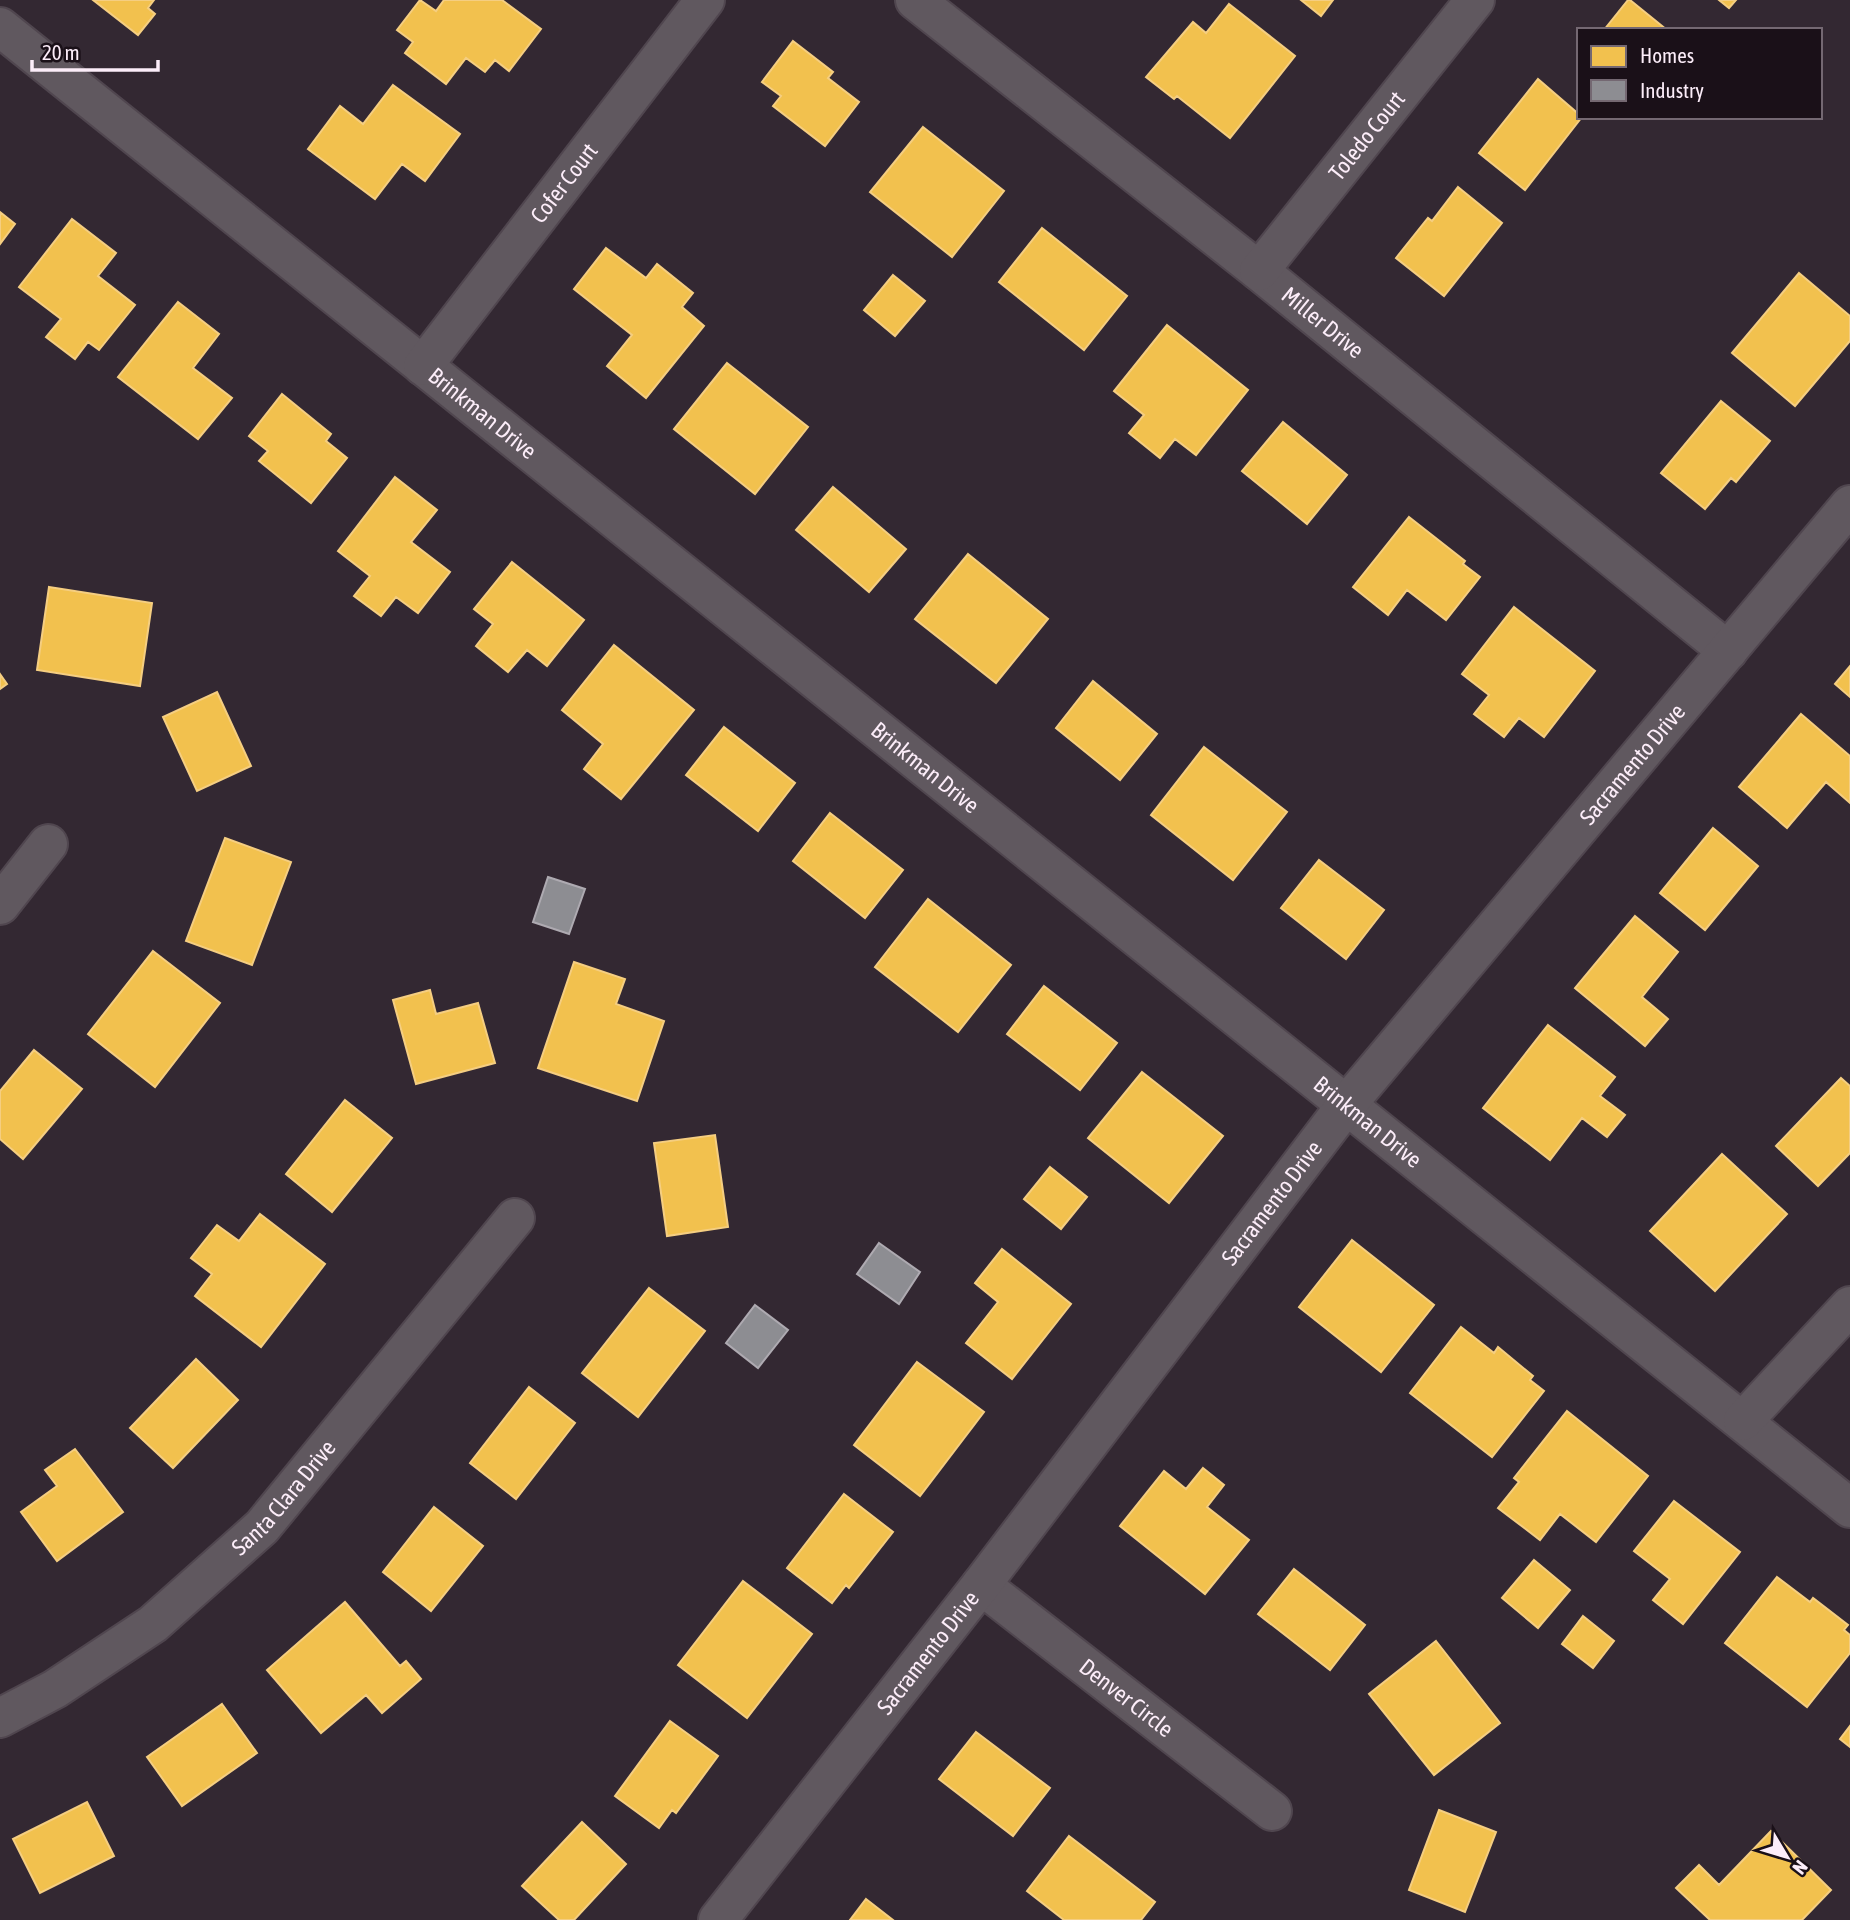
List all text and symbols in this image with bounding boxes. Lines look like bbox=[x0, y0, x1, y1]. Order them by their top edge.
scale bar bbox=[32, 28, 158, 72]
legend bbox=[1577, 28, 1822, 119]
text: 20 m bbox=[42, 40, 80, 64]
text: Homes bbox=[1640, 43, 1694, 67]
text: Industry bbox=[1640, 78, 1704, 102]
street label: Toledo Court bbox=[1324, 86, 1410, 185]
street label: Cofer Court bbox=[525, 138, 603, 228]
street label: Miller Drive bbox=[1277, 282, 1369, 364]
street label: Brinkman Drive bbox=[423, 362, 542, 464]
street label: Sacramento Drive bbox=[1574, 699, 1690, 830]
street label: Brinkman Drive bbox=[866, 717, 984, 819]
street label: Brinkman Drive bbox=[1309, 1071, 1427, 1173]
street label: Sacramento Drive bbox=[1216, 1136, 1327, 1270]
street label: Santa Clara Drive bbox=[227, 1435, 341, 1560]
street label: Sacramento Drive bbox=[872, 1586, 984, 1719]
street label: Denver Circle bbox=[1074, 1653, 1178, 1742]
north arrow bbox=[1752, 1822, 1822, 1892]
text: N bbox=[1788, 1856, 1813, 1879]

